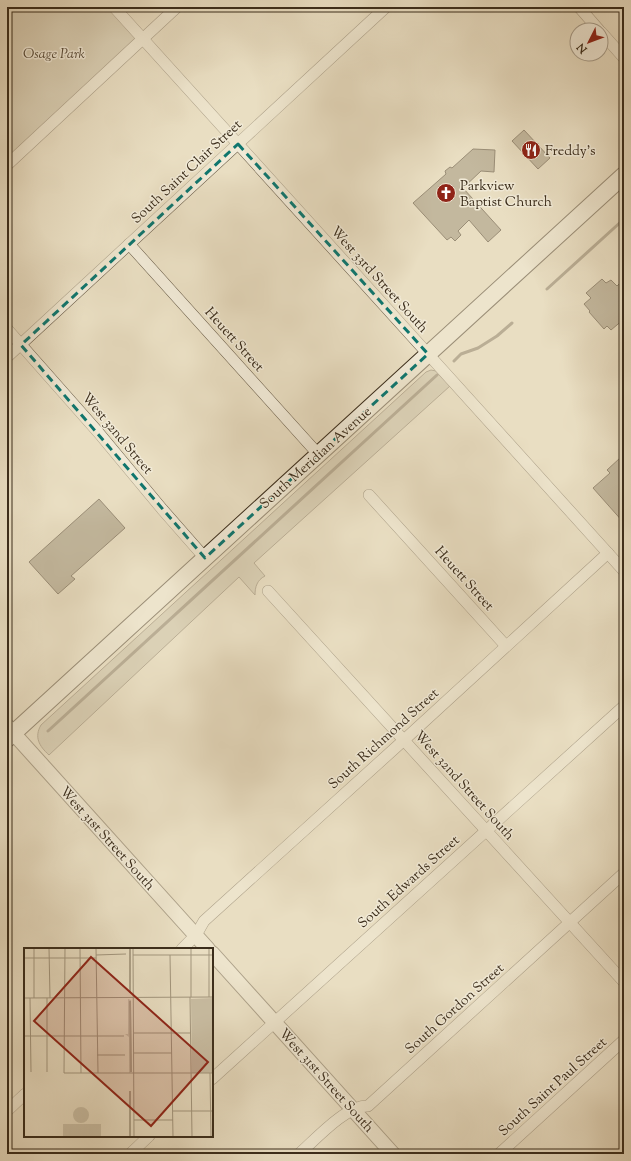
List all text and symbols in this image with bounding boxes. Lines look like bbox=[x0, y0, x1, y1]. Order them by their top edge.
north arrow bbox=[569, 22, 609, 62]
text: N bbox=[573, 39, 592, 57]
park label: Osage Park bbox=[23, 45, 86, 65]
street label: South Saint Clair Street bbox=[128, 116, 247, 229]
restaurant icon: Freddy's bbox=[520, 139, 542, 161]
place label: Freddy's bbox=[545, 142, 596, 162]
place label: Parkview Baptist Church bbox=[460, 177, 552, 213]
church icon: Parkview Baptist Church bbox=[435, 182, 457, 204]
street label: West 33rd Street South bbox=[325, 223, 432, 338]
street label: Heuett Street bbox=[199, 304, 268, 377]
street label: West 32nd Street bbox=[76, 389, 157, 480]
street label: South Meridian Avenue bbox=[256, 403, 377, 514]
street label: Heuett Street bbox=[429, 543, 498, 616]
street label: South Richmond Street bbox=[325, 684, 444, 795]
street label: West 32nd Street South bbox=[409, 727, 518, 846]
street label: West 31st Street South bbox=[54, 783, 159, 896]
street label: South Edwards Street bbox=[354, 831, 465, 934]
inset map bbox=[24, 948, 213, 1137]
street label: South Gordon Street bbox=[401, 959, 509, 1059]
street label: West 31st Street South bbox=[273, 1025, 378, 1138]
street label: South Saint Paul Street bbox=[495, 1033, 612, 1142]

